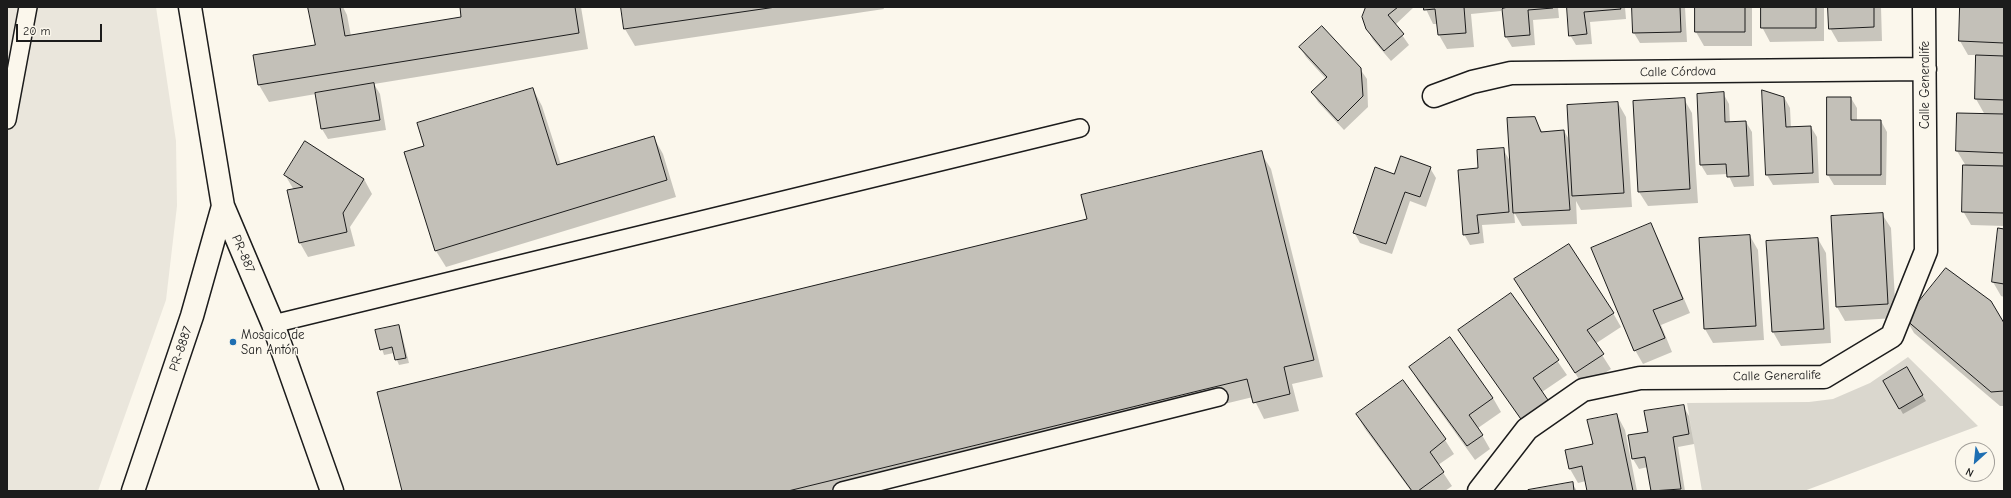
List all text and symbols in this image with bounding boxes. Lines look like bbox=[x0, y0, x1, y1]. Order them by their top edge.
scale bar bbox=[18, 16, 104, 42]
text: 20 m bbox=[23, 24, 51, 38]
street label: Calle Generalife bbox=[1917, 41, 1933, 129]
street label: Calle Córdova bbox=[1640, 64, 1716, 80]
street label: PR-887 bbox=[228, 233, 258, 275]
street label: PR-8887 bbox=[166, 324, 196, 374]
place label: Mosaico de San Antón bbox=[241, 327, 305, 358]
marker: Mosaico de San Antón bbox=[228, 337, 238, 347]
street label: Calle Generalife bbox=[1733, 367, 1821, 385]
north arrow bbox=[1955, 442, 1995, 482]
text: N bbox=[1964, 465, 1976, 480]

